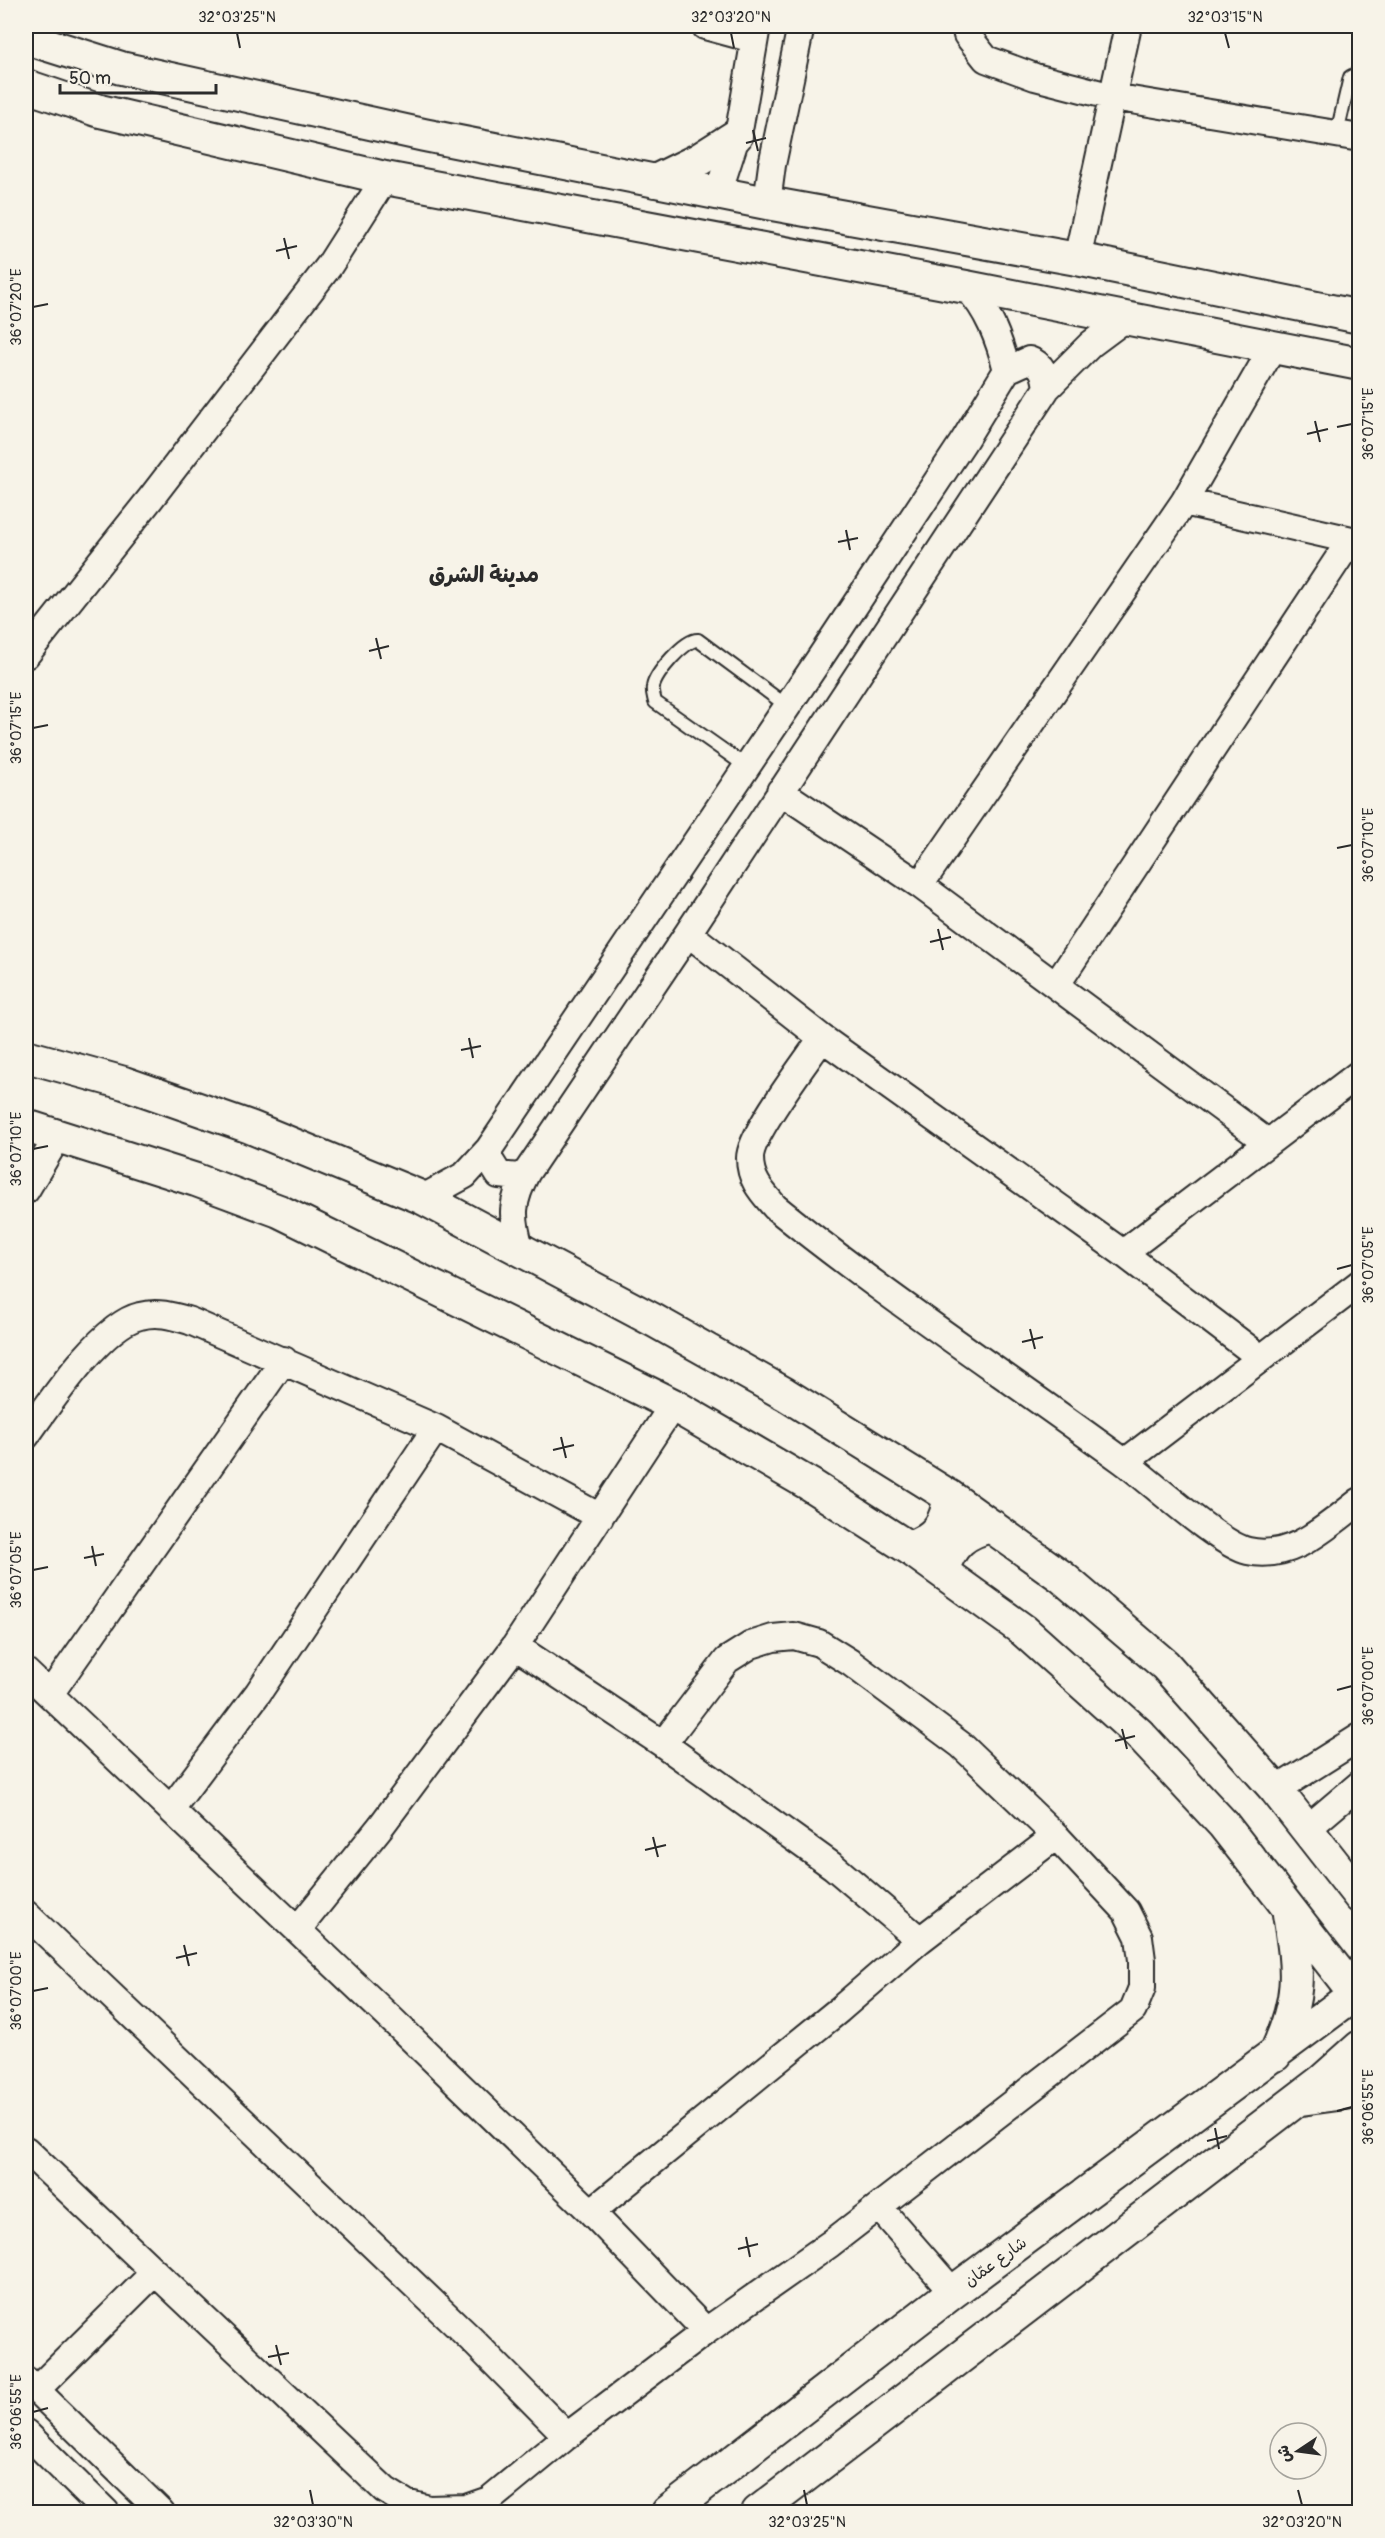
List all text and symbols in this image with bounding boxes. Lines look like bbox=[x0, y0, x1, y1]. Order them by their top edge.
text: 32°03'25"N bbox=[198, 8, 276, 27]
text: 32°03'20"N bbox=[691, 8, 771, 27]
text: 32°03'15"N bbox=[1187, 8, 1263, 27]
scale bar bbox=[60, 57, 216, 95]
text: 50 m bbox=[69, 67, 111, 90]
text: 36°07'20"E bbox=[7, 268, 26, 346]
text: 36°07'15"E bbox=[1359, 387, 1378, 460]
district label: مدينة الشرق bbox=[429, 561, 539, 589]
text: 36°07'15"E bbox=[7, 691, 26, 764]
text: 36°07'10"E bbox=[1359, 807, 1378, 882]
text: 36°07'10"E bbox=[7, 1111, 26, 1186]
text: 36°07'05"E bbox=[1359, 1226, 1378, 1304]
text: 36°07'05"E bbox=[7, 1531, 26, 1609]
text: 36°07'00"E bbox=[1359, 1646, 1378, 1726]
text: 36°07'00"E bbox=[7, 1951, 26, 2031]
text: 36°06'55"E bbox=[1359, 2069, 1378, 2145]
street label: شارع عمّان bbox=[960, 2232, 1031, 2292]
text: 36°06'55"E bbox=[7, 2374, 26, 2450]
north arrow bbox=[1268, 2421, 1328, 2481]
text: ش bbox=[1273, 2443, 1296, 2465]
text: 32°03'30"N bbox=[273, 2513, 353, 2532]
text: 32°03'25"N bbox=[768, 2513, 846, 2532]
text: 32°03'20"N bbox=[1262, 2513, 1342, 2532]

